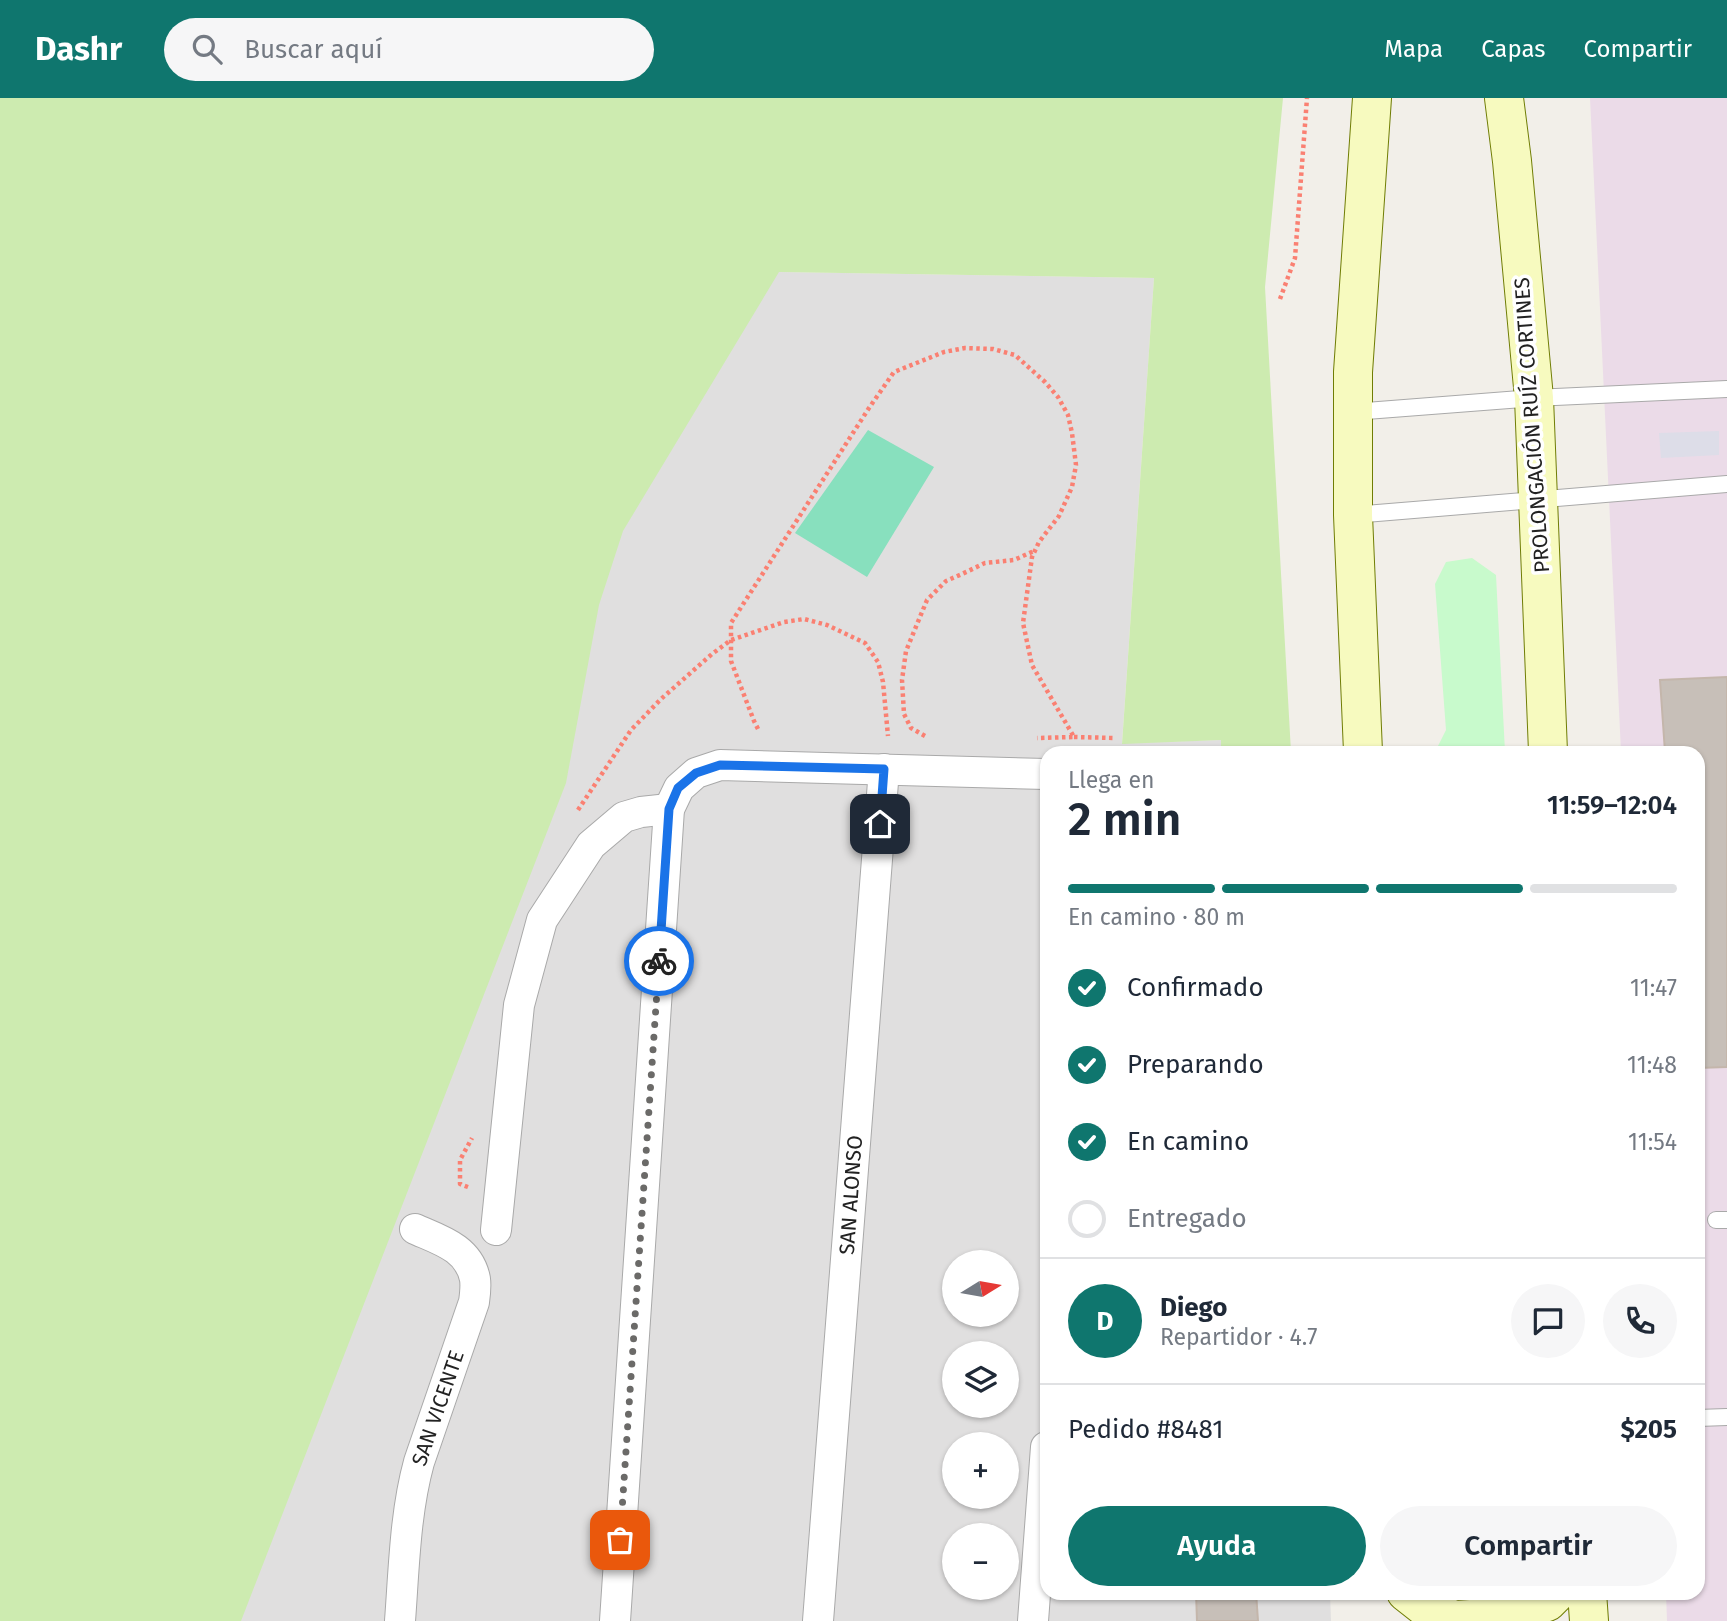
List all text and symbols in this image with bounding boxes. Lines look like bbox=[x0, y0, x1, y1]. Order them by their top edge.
search box bbox=[164, 18, 654, 81]
text: Dashr bbox=[35, 29, 122, 69]
icon: search bbox=[188, 30, 226, 68]
text: Buscar aquí bbox=[244, 34, 383, 65]
text: Mapa bbox=[1384, 35, 1443, 63]
text: Capas bbox=[1481, 35, 1545, 63]
text: Compartir bbox=[1583, 35, 1692, 63]
street label: PROLONGACIÓN RUÍZ CORTINES bbox=[1509, 276, 1555, 574]
text: Llega en bbox=[1068, 766, 1154, 794]
text: 11:59–12:04 bbox=[1547, 790, 1677, 821]
text: 2 min bbox=[1068, 792, 1181, 847]
pin bbox=[850, 794, 910, 854]
icon: home bbox=[861, 805, 899, 843]
text: En camino · 80 m bbox=[1068, 903, 1245, 931]
courier bbox=[624, 926, 694, 996]
icon: bike bbox=[640, 942, 678, 980]
icon: check bbox=[1068, 969, 1106, 1007]
text: Confirmado bbox=[1127, 972, 1264, 1003]
text: 11:47 bbox=[1630, 974, 1677, 1002]
icon: check bbox=[1068, 1046, 1106, 1084]
text: Preparando bbox=[1127, 1049, 1264, 1080]
text: 11:48 bbox=[1627, 1051, 1677, 1079]
icon: check bbox=[1068, 1123, 1106, 1161]
text: En camino bbox=[1127, 1126, 1249, 1157]
text: 11:54 bbox=[1628, 1128, 1677, 1156]
street label: SAN ALONSO bbox=[834, 1134, 868, 1256]
text: Entregado bbox=[1127, 1203, 1247, 1234]
north arrow bbox=[942, 1250, 1018, 1326]
map controls bbox=[942, 1250, 1019, 1600]
button: chat bbox=[1511, 1284, 1585, 1358]
button: phone bbox=[1603, 1284, 1677, 1358]
text: Diego bbox=[1160, 1292, 1228, 1323]
text: D bbox=[1097, 1306, 1113, 1337]
text: Repartidor · 4.7 bbox=[1160, 1323, 1317, 1351]
button: layers bbox=[942, 1341, 1019, 1418]
street label: SAN VICENTE bbox=[406, 1347, 470, 1469]
text: Pedido #8481 bbox=[1068, 1414, 1223, 1445]
text: $205 bbox=[1620, 1414, 1677, 1445]
button: + bbox=[942, 1432, 1019, 1509]
button: Ayuda bbox=[1068, 1506, 1366, 1586]
button: Compartir bbox=[1380, 1506, 1677, 1586]
pin bbox=[590, 1510, 650, 1570]
icon: bag bbox=[601, 1521, 639, 1559]
button: − bbox=[942, 1523, 1019, 1600]

